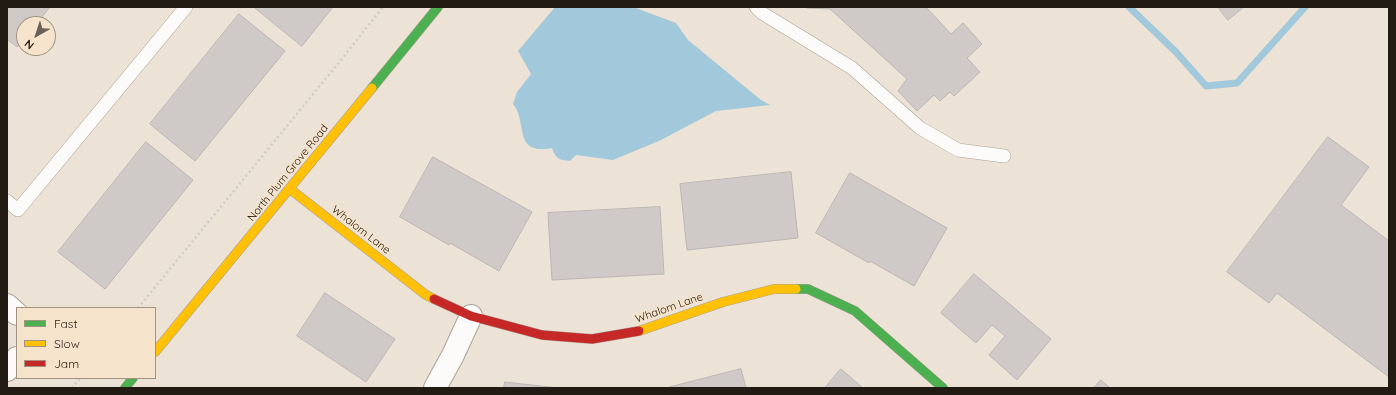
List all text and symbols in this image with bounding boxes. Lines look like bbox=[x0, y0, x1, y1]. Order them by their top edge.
north arrow bbox=[16, 16, 56, 56]
text: N bbox=[22, 37, 37, 53]
street label: North Plum Grove Road bbox=[245, 122, 331, 224]
street label: Whalom Lane bbox=[329, 203, 393, 257]
street label: Whalom Lane bbox=[633, 290, 705, 326]
legend bbox=[16, 307, 156, 379]
text: Fast bbox=[54, 316, 78, 331]
text: Slow bbox=[54, 336, 80, 351]
text: Jam bbox=[54, 356, 79, 371]

